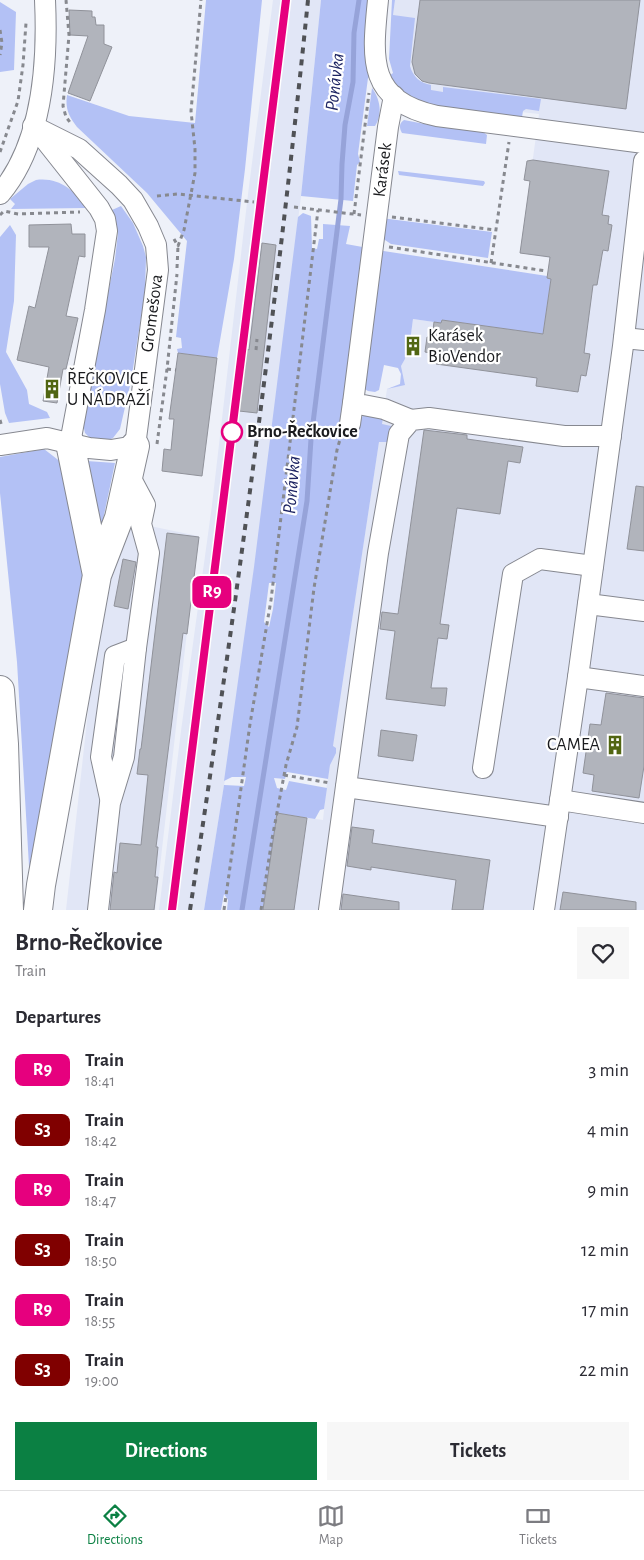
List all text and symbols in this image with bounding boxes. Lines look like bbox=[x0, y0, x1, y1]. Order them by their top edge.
water label: Ponávka bbox=[323, 52, 347, 112]
street label: Karásek bbox=[371, 141, 395, 198]
street label: Gromešova bbox=[138, 273, 166, 353]
place label: Karásek BioVendor bbox=[428, 327, 501, 366]
building icon: Karásek BioVendor bbox=[402, 335, 424, 357]
place label: ŘEČKOVICE U NÁDRAŽÍ bbox=[67, 367, 150, 409]
building icon: ŘEČKOVICE U NÁDRAŽÍ bbox=[41, 378, 63, 400]
place label: Brno-Řečkovice bbox=[247, 420, 358, 441]
marker: Brno-Řečkovice bbox=[221, 421, 243, 443]
water label: Ponávka bbox=[280, 455, 304, 515]
line badge: R9 bbox=[190, 576, 234, 608]
text: R9 bbox=[202, 583, 222, 601]
building icon: CAMEA bbox=[604, 734, 626, 756]
place label: CAMEA bbox=[547, 736, 601, 754]
button: heart bbox=[577, 927, 629, 979]
text: Brno-Řečkovice bbox=[15, 931, 163, 955]
text: Train bbox=[15, 963, 46, 979]
text: Departures bbox=[15, 1008, 101, 1027]
text: Train bbox=[85, 1051, 124, 1070]
text: R9 bbox=[33, 1061, 52, 1079]
text: 3 min bbox=[588, 1061, 629, 1080]
text: 18:41 bbox=[85, 1073, 115, 1089]
text: Train bbox=[85, 1111, 124, 1130]
text: S3 bbox=[34, 1121, 51, 1139]
text: 4 min bbox=[587, 1121, 629, 1140]
text: 18:42 bbox=[85, 1133, 117, 1149]
text: Train bbox=[85, 1171, 124, 1190]
text: R9 bbox=[33, 1181, 52, 1199]
text: 9 min bbox=[587, 1181, 629, 1200]
text: 18:47 bbox=[85, 1193, 116, 1209]
text: Train bbox=[85, 1231, 124, 1250]
text: S3 bbox=[34, 1241, 51, 1259]
text: 12 min bbox=[581, 1241, 629, 1260]
text: 18:50 bbox=[85, 1253, 117, 1269]
text: Train bbox=[85, 1291, 124, 1310]
text: R9 bbox=[33, 1301, 52, 1319]
text: 17 min bbox=[582, 1301, 629, 1320]
text: 18:55 bbox=[85, 1313, 115, 1329]
text: Train bbox=[85, 1351, 124, 1370]
text: S3 bbox=[34, 1361, 51, 1379]
text: 22 min bbox=[579, 1361, 629, 1380]
text: 19:00 bbox=[85, 1373, 119, 1389]
button: Directions bbox=[15, 1422, 317, 1480]
button: Tickets bbox=[327, 1422, 629, 1480]
tab: Directions bbox=[87, 1502, 143, 1549]
tab: Map bbox=[317, 1502, 345, 1549]
tab: Tickets bbox=[519, 1502, 557, 1549]

